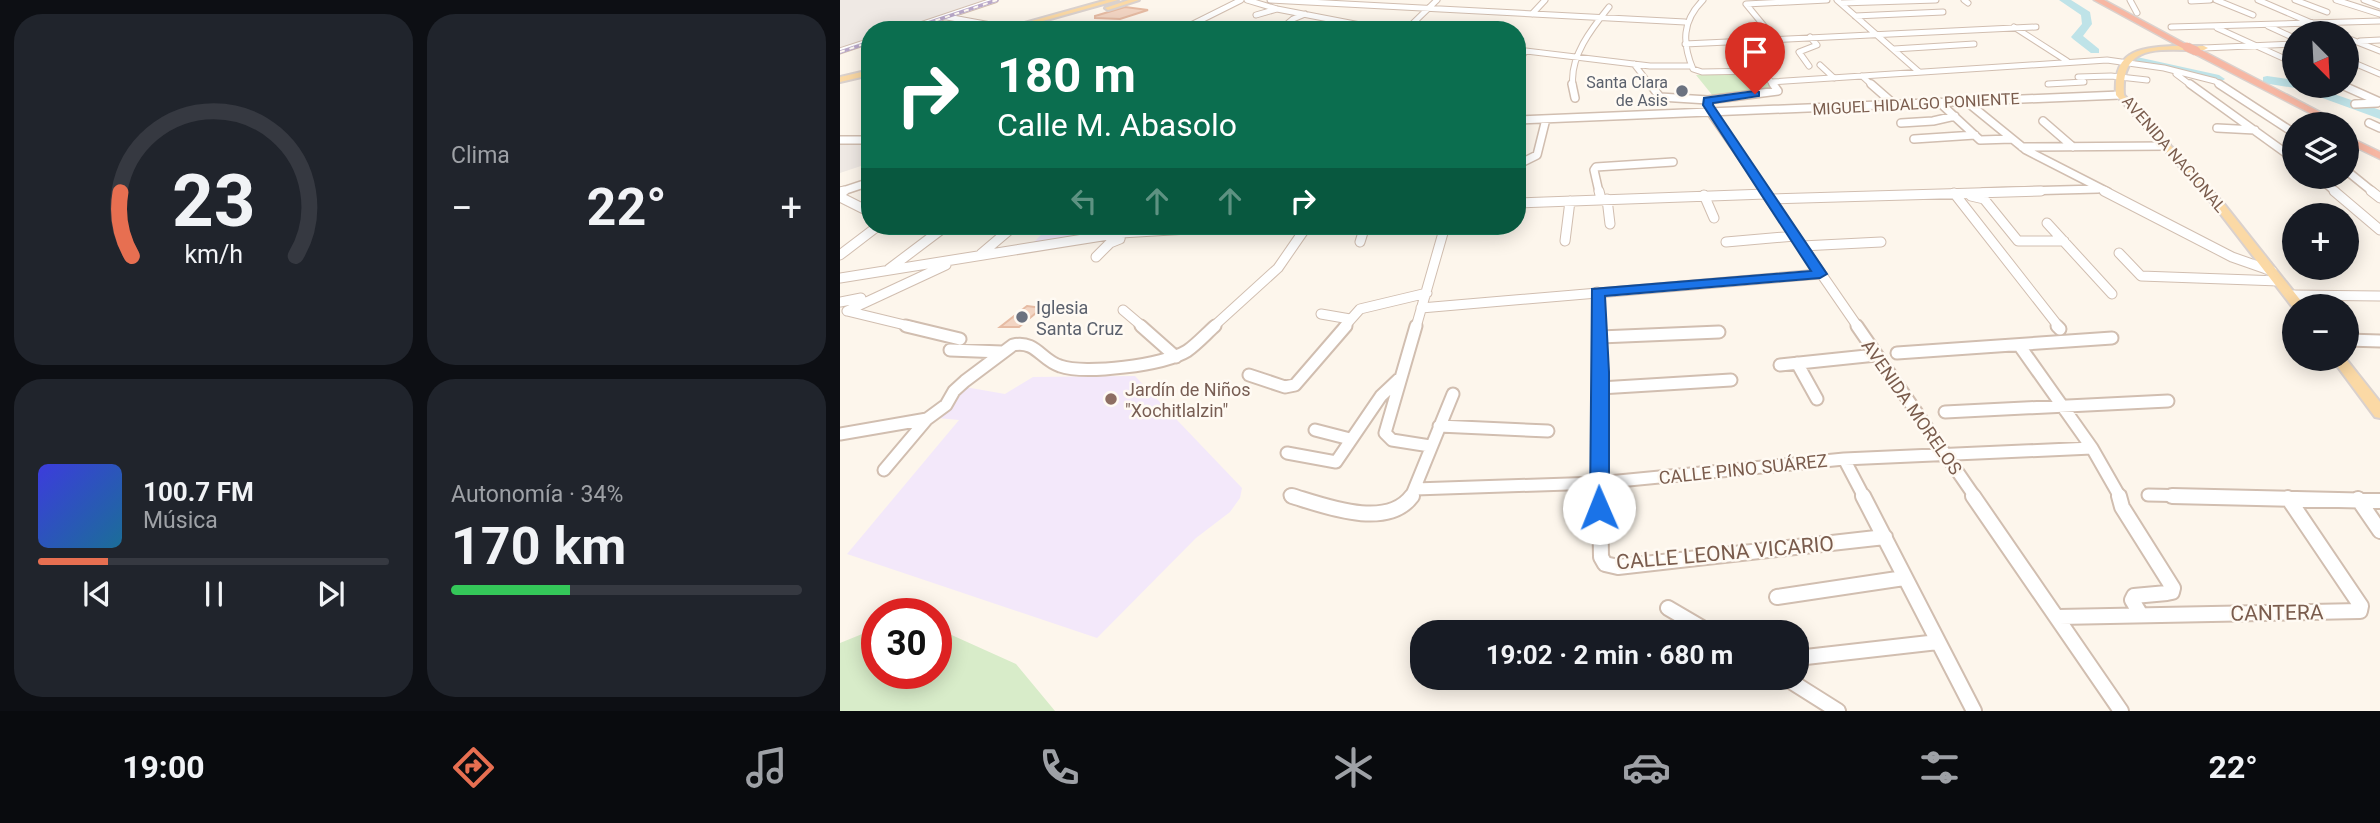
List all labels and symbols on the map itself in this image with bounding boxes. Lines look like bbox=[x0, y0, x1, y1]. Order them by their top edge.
north arrow bbox=[2282, 21, 2359, 98]
pin bbox=[1725, 22, 1785, 94]
place label: Santa Clara de Asis bbox=[1586, 73, 1668, 110]
marker: Santa Clara de Asis bbox=[1674, 83, 1690, 99]
street label: MIGUEL HIDALGO PONIENTE bbox=[1812, 89, 2020, 119]
street label: AVENIDA NACIONAL bbox=[2118, 92, 2230, 216]
place label: Iglesia Santa Cruz bbox=[1036, 297, 1123, 339]
marker: Iglesia Santa Cruz bbox=[1014, 309, 1030, 325]
street label: AVENIDA MORELOS bbox=[1858, 336, 1967, 479]
place label: Jardín de Niños "Xochitlalzin" bbox=[1125, 379, 1251, 421]
marker: Jardín de Niños "Xochitlalzin" bbox=[1103, 391, 1119, 407]
street label: CALLE PINO SUÁREZ bbox=[1658, 450, 1829, 488]
position arrow bbox=[1562, 471, 1636, 545]
street label: CALLE LEONA VICARIO bbox=[1615, 532, 1835, 574]
speed limit sign: 30 bbox=[861, 598, 952, 689]
street label: CANTERA bbox=[2230, 600, 2324, 626]

